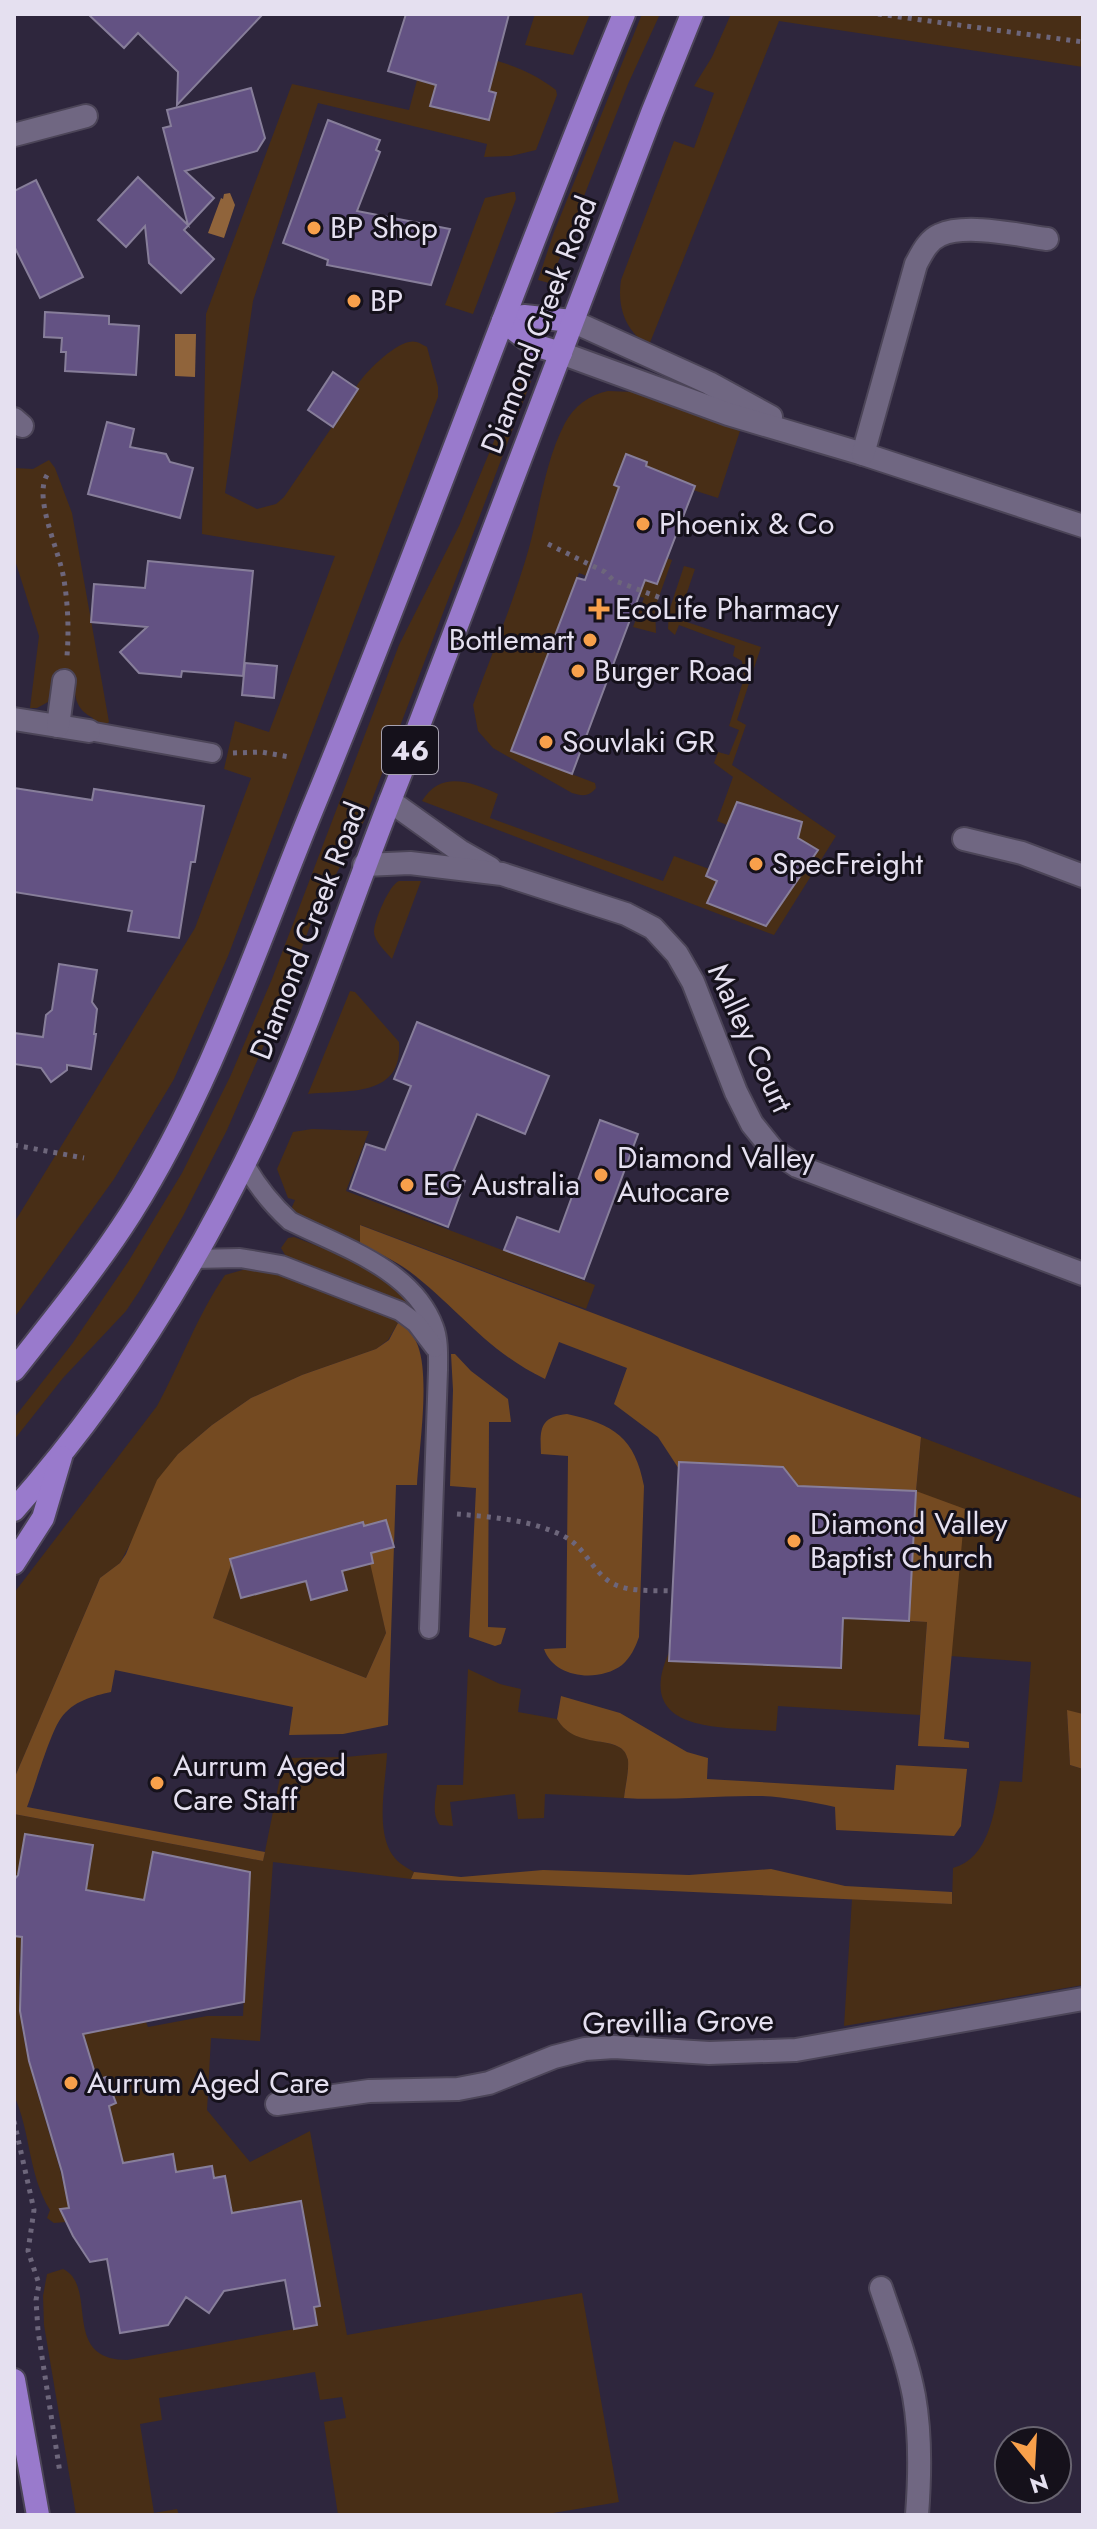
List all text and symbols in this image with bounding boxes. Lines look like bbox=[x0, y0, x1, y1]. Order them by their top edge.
street label: Diamond Creek Road bbox=[470, 190, 607, 460]
place label: BP Shop bbox=[330, 206, 438, 249]
marker: BP Shop bbox=[305, 219, 323, 237]
place label: BP bbox=[370, 279, 403, 322]
marker: BP bbox=[345, 292, 363, 310]
place label: Phoenix & Co bbox=[659, 502, 834, 545]
marker: Phoenix & Co bbox=[634, 515, 652, 533]
place label: EcoLife Pharmacy bbox=[615, 587, 840, 630]
marker: EcoLife Pharmacy bbox=[590, 600, 608, 618]
place label: Bottlemart bbox=[449, 618, 575, 661]
marker: Bottlemart bbox=[581, 631, 599, 649]
place label: Burger Road bbox=[594, 649, 753, 692]
marker: Burger Road bbox=[569, 662, 587, 680]
place label: Souvlaki GR bbox=[562, 720, 715, 763]
road number: 46 bbox=[382, 726, 438, 774]
marker: Souvlaki GR bbox=[537, 733, 555, 751]
street label: Diamond Creek Road bbox=[239, 796, 376, 1066]
place label: SpecFreight bbox=[772, 842, 924, 885]
marker: SpecFreight bbox=[747, 855, 765, 873]
street label: Malley Court bbox=[697, 956, 804, 1120]
place label: Diamond Valley Autocare bbox=[617, 1136, 815, 1213]
place label: EG Australia bbox=[423, 1163, 580, 1206]
marker: Diamond Valley Autocare bbox=[592, 1166, 610, 1184]
marker: EG Australia bbox=[398, 1176, 416, 1194]
place label: Diamond Valley Baptist Church bbox=[810, 1502, 1008, 1579]
marker: Diamond Valley Baptist Church bbox=[785, 1532, 803, 1550]
place label: Aurrum Aged Care Staff bbox=[173, 1744, 346, 1821]
marker: Aurrum Aged Care Staff bbox=[148, 1774, 166, 1792]
street label: Grevillia Grove bbox=[582, 1998, 774, 2045]
place label: Aurrum Aged Care bbox=[87, 2061, 329, 2104]
marker: Aurrum Aged Care bbox=[62, 2074, 80, 2092]
north arrow bbox=[993, 2425, 1073, 2505]
text: N bbox=[1026, 2466, 1052, 2502]

